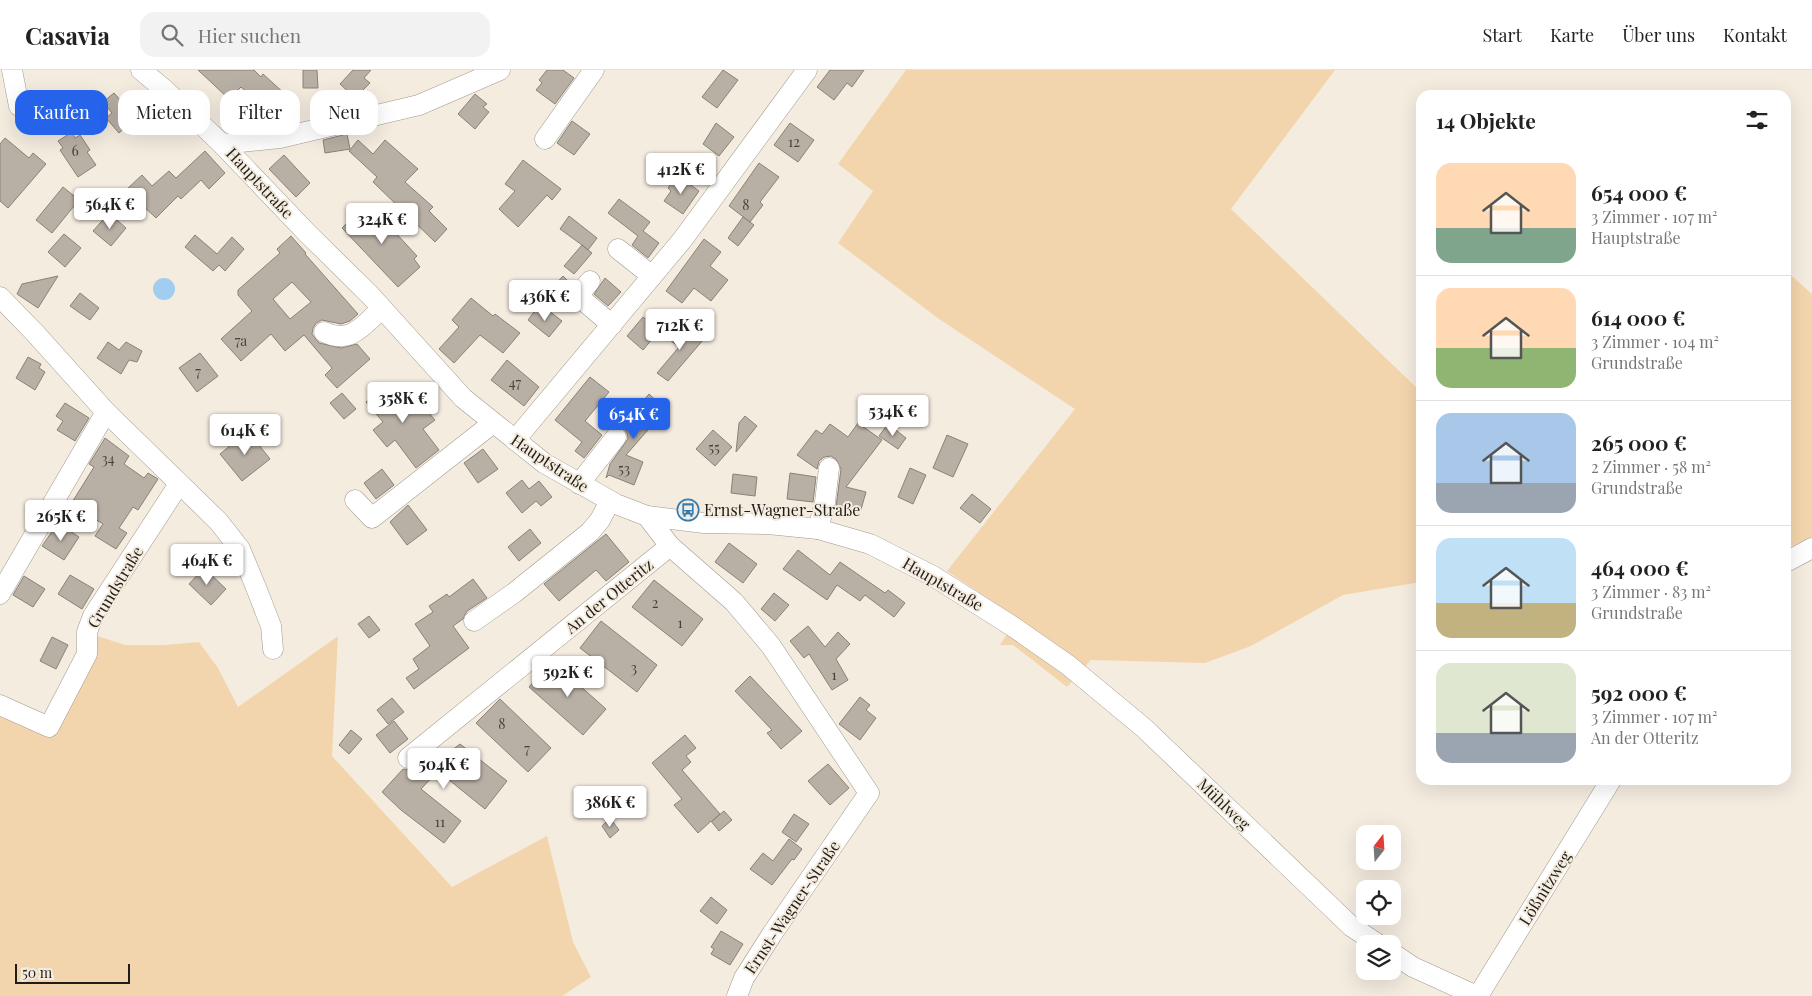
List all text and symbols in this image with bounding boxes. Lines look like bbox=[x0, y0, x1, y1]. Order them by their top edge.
search box bbox=[140, 12, 490, 57]
text: Casavia bbox=[25, 19, 110, 51]
icon: search bbox=[158, 21, 186, 49]
text: Hier suchen bbox=[198, 22, 301, 48]
text: Start bbox=[1482, 23, 1522, 47]
text: Karte bbox=[1550, 23, 1594, 47]
text: Über uns bbox=[1622, 23, 1695, 47]
text: Kontakt bbox=[1723, 23, 1787, 47]
chip: Kaufen bbox=[15, 90, 108, 135]
chip: Mieten bbox=[118, 90, 210, 135]
chip: Filter bbox=[220, 90, 300, 135]
chip: Neu bbox=[310, 90, 378, 135]
text: 14 Objekte bbox=[1436, 106, 1536, 134]
icon: filters bbox=[1743, 106, 1771, 134]
house number: 12 bbox=[788, 132, 800, 151]
house number: 6 bbox=[71, 141, 79, 160]
street label: Hauptstraße bbox=[222, 143, 299, 223]
pin: 412K € bbox=[640, 152, 722, 195]
text: 412K € bbox=[657, 158, 705, 179]
text: 654 000 € bbox=[1591, 178, 1687, 206]
icon: home bbox=[1476, 183, 1536, 243]
pin: 564K € bbox=[69, 188, 151, 230]
text: 564K € bbox=[85, 193, 135, 214]
house number: 8 bbox=[742, 195, 750, 214]
pin: 324K € bbox=[341, 202, 423, 245]
text: 3 Zimmer · 107 m² bbox=[1591, 206, 1717, 227]
text: 324K € bbox=[357, 208, 407, 229]
text: Hauptstraße bbox=[1591, 227, 1681, 248]
pin: 436K € bbox=[504, 280, 586, 322]
text: 436K € bbox=[520, 285, 570, 306]
text: 614 000 € bbox=[1591, 303, 1686, 331]
pin: 712K € bbox=[639, 308, 721, 351]
icon: home bbox=[1476, 308, 1536, 368]
text: 712K € bbox=[657, 314, 704, 335]
house number: 7a bbox=[235, 331, 247, 350]
text: 3 Zimmer · 104 m² bbox=[1591, 331, 1719, 352]
text: Grundstraße bbox=[1591, 352, 1683, 373]
house number: 7 bbox=[195, 362, 201, 381]
house number: 47 bbox=[509, 373, 522, 392]
pin: 358K € bbox=[362, 382, 444, 424]
text: 358K € bbox=[378, 387, 428, 408]
pin: 534K € bbox=[852, 394, 934, 437]
pin: 654K € bbox=[593, 398, 675, 440]
text: 534K € bbox=[869, 400, 917, 421]
text: 654K € bbox=[609, 403, 659, 424]
pin: 614K € bbox=[204, 414, 286, 456]
text: 614K € bbox=[221, 419, 269, 440]
text: 265 000 € bbox=[1591, 428, 1687, 456]
street label: Hauptstraße bbox=[507, 429, 593, 496]
icon: home bbox=[1476, 433, 1536, 493]
house number: 55 bbox=[708, 438, 720, 457]
house number: 34 bbox=[101, 449, 115, 468]
text: 2 Zimmer · 58 m² bbox=[1591, 456, 1711, 477]
house number: 53 bbox=[618, 459, 630, 478]
text: Grundstraße bbox=[1591, 477, 1683, 498]
bus stop icon: Ernst-Wagner-Straße bbox=[676, 498, 700, 522]
place label: Ernst-Wagner-Straße bbox=[704, 499, 860, 520]
pin: 265K € bbox=[20, 500, 102, 542]
text: 265K € bbox=[36, 505, 86, 526]
street label: Grundstraße bbox=[82, 542, 147, 632]
pin: 464K € bbox=[166, 544, 248, 586]
text: 464K € bbox=[181, 549, 233, 570]
street label: Hauptstraße bbox=[899, 552, 987, 615]
street label: An der Otteritz bbox=[560, 553, 657, 638]
text: 464 000 € bbox=[1591, 553, 1689, 581]
icon: home bbox=[1476, 558, 1536, 618]
text: 3 Zimmer · 83 m² bbox=[1591, 581, 1711, 602]
house number: 2 bbox=[652, 593, 659, 612]
text: Grundstraße bbox=[1591, 602, 1683, 623]
house number: 1 bbox=[677, 613, 683, 632]
pin: 592K € bbox=[527, 656, 609, 698]
house number: 3 bbox=[631, 658, 637, 677]
text: 592K € bbox=[543, 661, 593, 682]
house number: 1 bbox=[831, 665, 837, 684]
text: 592 000 € bbox=[1591, 678, 1687, 706]
icon: home bbox=[1476, 683, 1536, 743]
text: 3 Zimmer · 107 m² bbox=[1591, 706, 1717, 727]
house number: 8 bbox=[498, 714, 506, 733]
text: An der Otteritz bbox=[1591, 727, 1699, 748]
house number: 7 bbox=[524, 739, 530, 758]
pin: 504K € bbox=[403, 748, 485, 790]
text: 504K € bbox=[418, 753, 470, 774]
street label: Mühlweg bbox=[1193, 773, 1256, 834]
pin: 386K € bbox=[569, 786, 651, 828]
text: 386K € bbox=[585, 791, 635, 812]
house number: 11 bbox=[435, 812, 445, 831]
north arrow bbox=[1356, 825, 1401, 870]
map controls bbox=[1356, 825, 1401, 980]
street label: Ernst-Wagner-Straße bbox=[739, 836, 844, 977]
street label: Lößnitzweg bbox=[1513, 846, 1576, 929]
button: locate bbox=[1356, 880, 1401, 925]
button: layers bbox=[1356, 935, 1401, 980]
scale bar bbox=[15, 961, 130, 984]
text: 50 m bbox=[22, 963, 52, 982]

